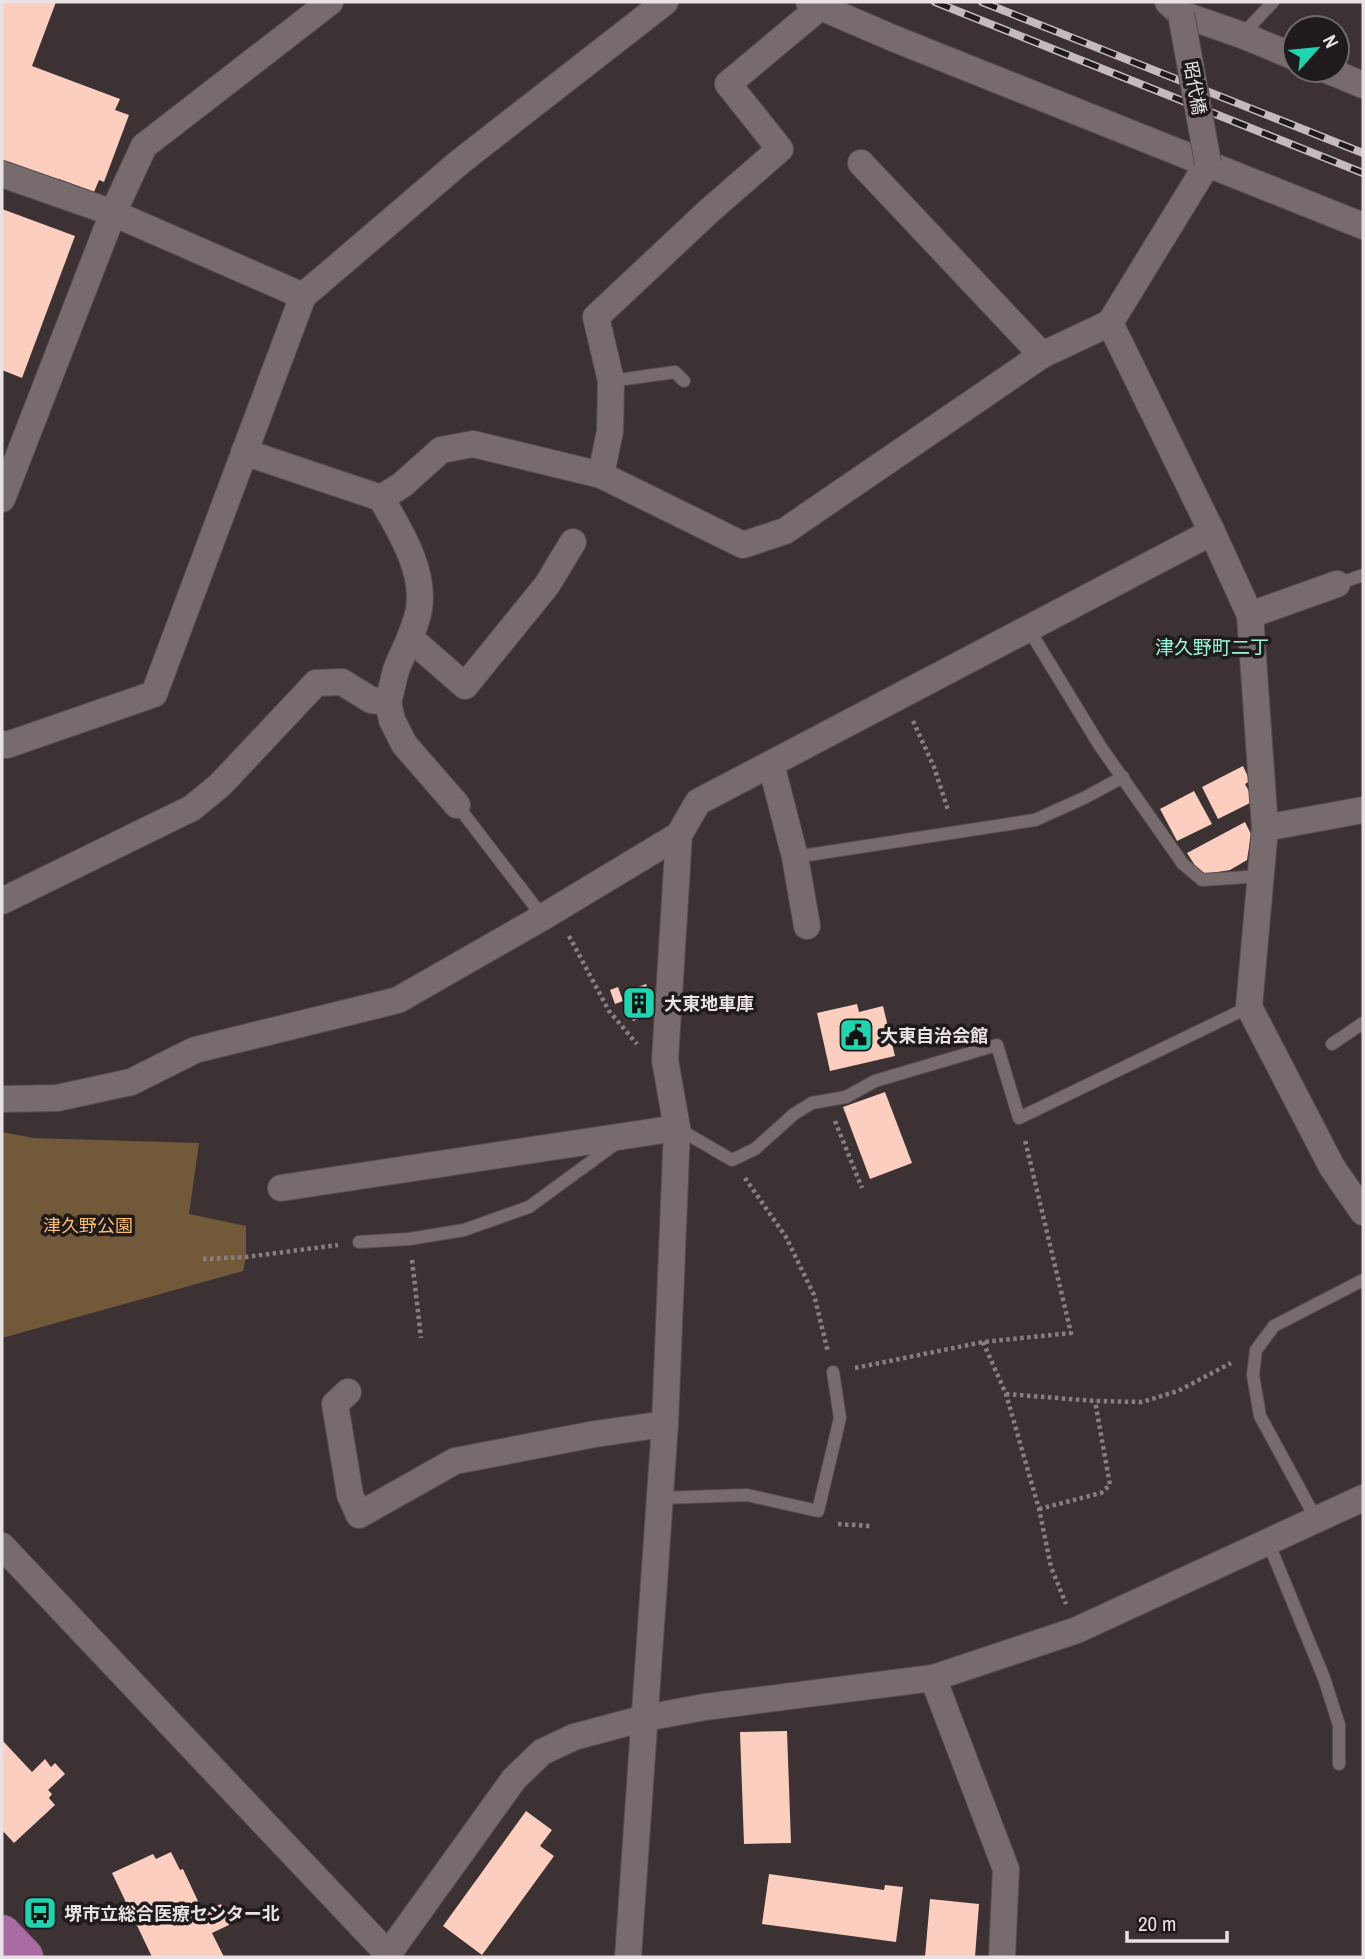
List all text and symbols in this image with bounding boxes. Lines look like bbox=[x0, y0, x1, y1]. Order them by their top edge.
north arrow bbox=[1281, 14, 1351, 84]
text: N bbox=[1317, 30, 1345, 52]
street label: 昭代橋 bbox=[1178, 59, 1212, 117]
district label: 津久野町二丁 bbox=[1155, 634, 1269, 660]
building icon: 大東地車庫 bbox=[620, 984, 658, 1022]
place label: 大東地車庫 bbox=[664, 991, 754, 1016]
public building icon: 大東自治会館 bbox=[837, 1016, 875, 1054]
place label: 大東自治会館 bbox=[880, 1023, 988, 1048]
park label: 津久野公園 bbox=[43, 1213, 133, 1238]
bus stop icon: 堺市立総合医療センター北 bbox=[21, 1894, 59, 1932]
scale bar bbox=[1127, 1899, 1227, 1943]
place label: 堺市立総合医療センター北 bbox=[64, 1901, 280, 1926]
text: 20 m bbox=[1138, 1909, 1176, 1938]

